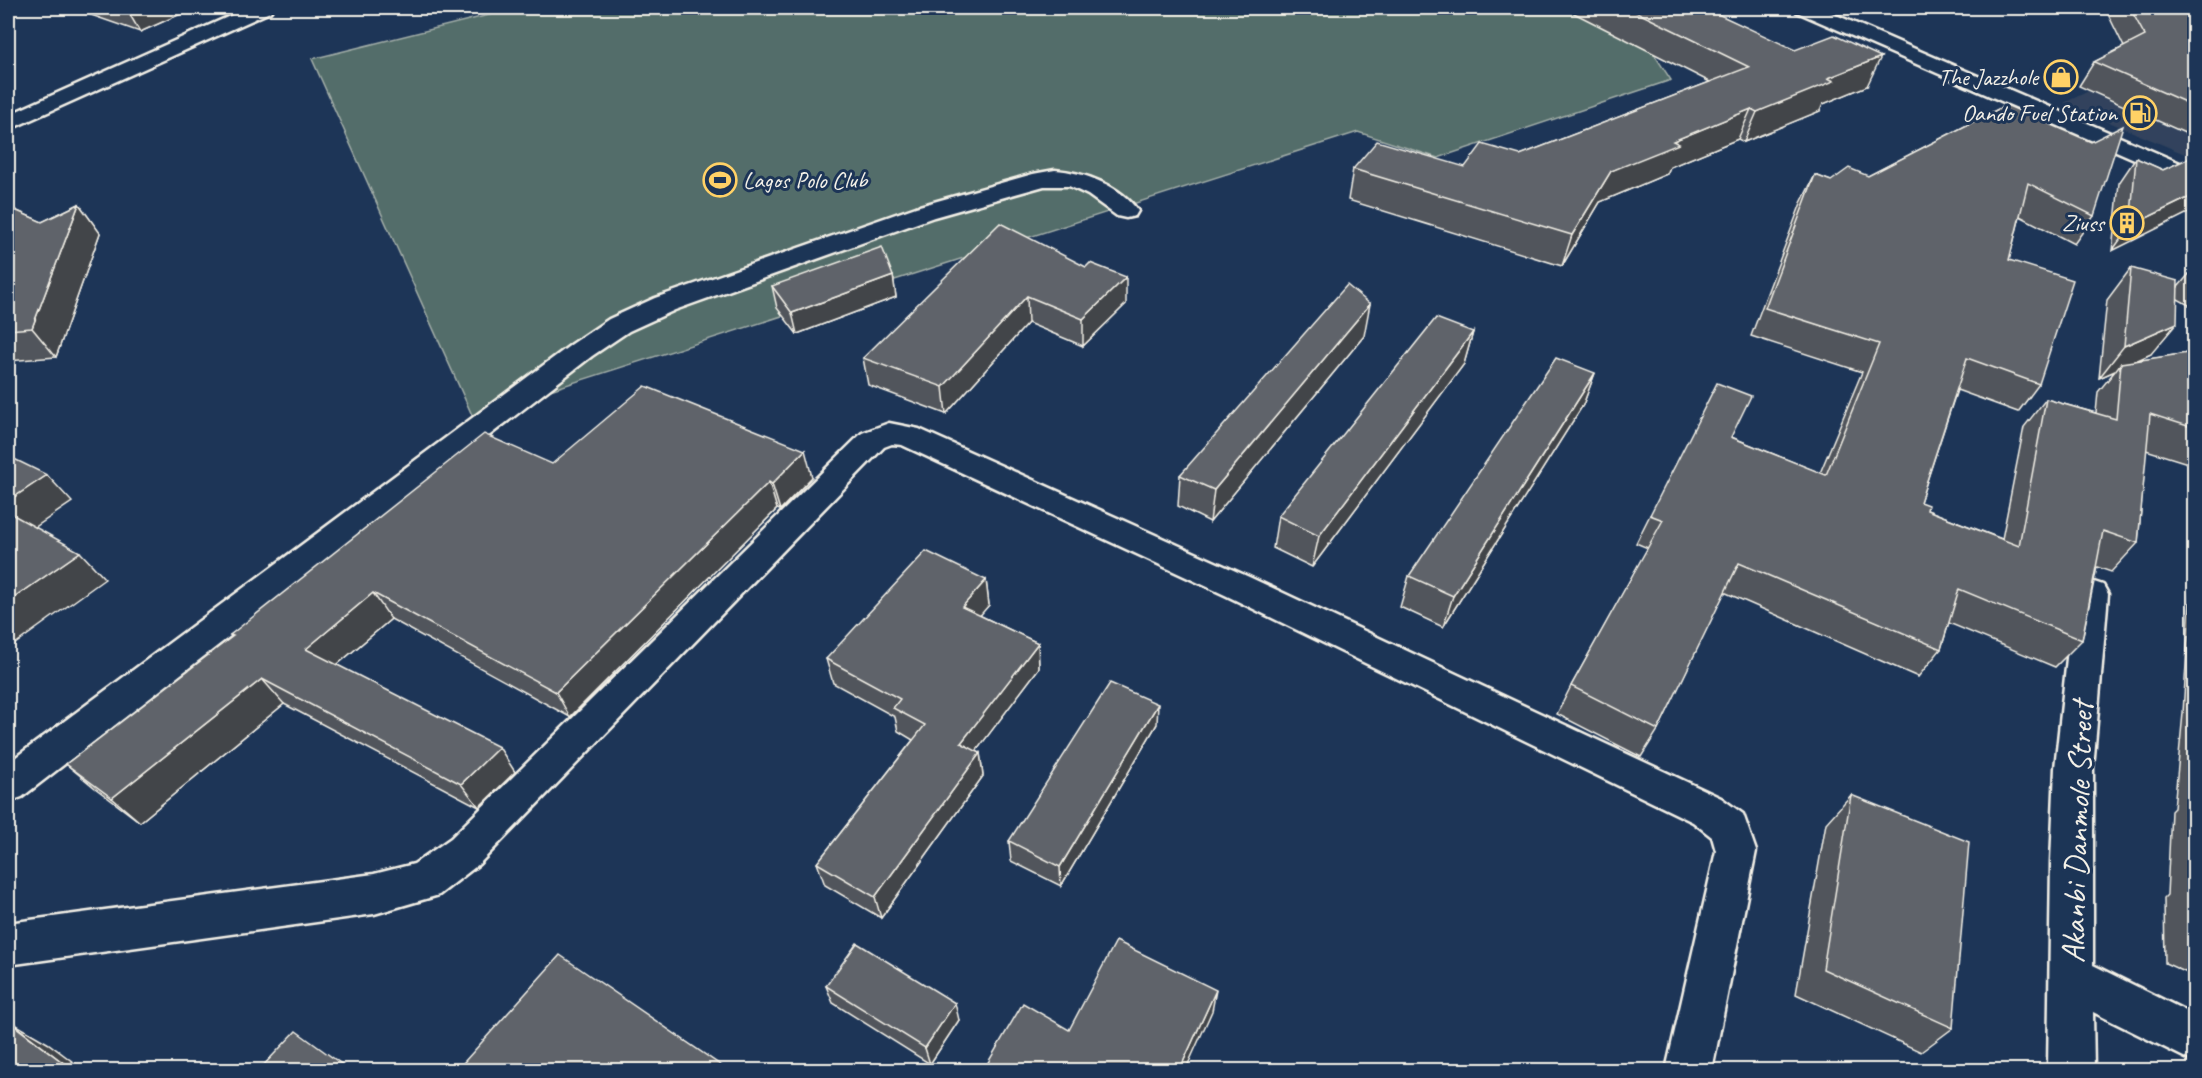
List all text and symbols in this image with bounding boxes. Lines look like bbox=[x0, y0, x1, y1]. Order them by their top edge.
shop icon: The Jazzhole bbox=[2043, 59, 2079, 95]
place label: The Jazzhole bbox=[1938, 62, 2040, 92]
fuel station icon: Oando Fuel Station bbox=[2122, 95, 2158, 131]
place label: Oando Fuel Station bbox=[1962, 98, 2118, 128]
sports icon: Lagos Polo Club bbox=[702, 162, 738, 198]
place label: Lagos Polo Club bbox=[743, 165, 869, 195]
building icon: Ziuss bbox=[2109, 205, 2145, 241]
place label: Ziuss bbox=[2062, 208, 2106, 238]
street label: Akanbi Danmole Street bbox=[2051, 696, 2103, 964]

